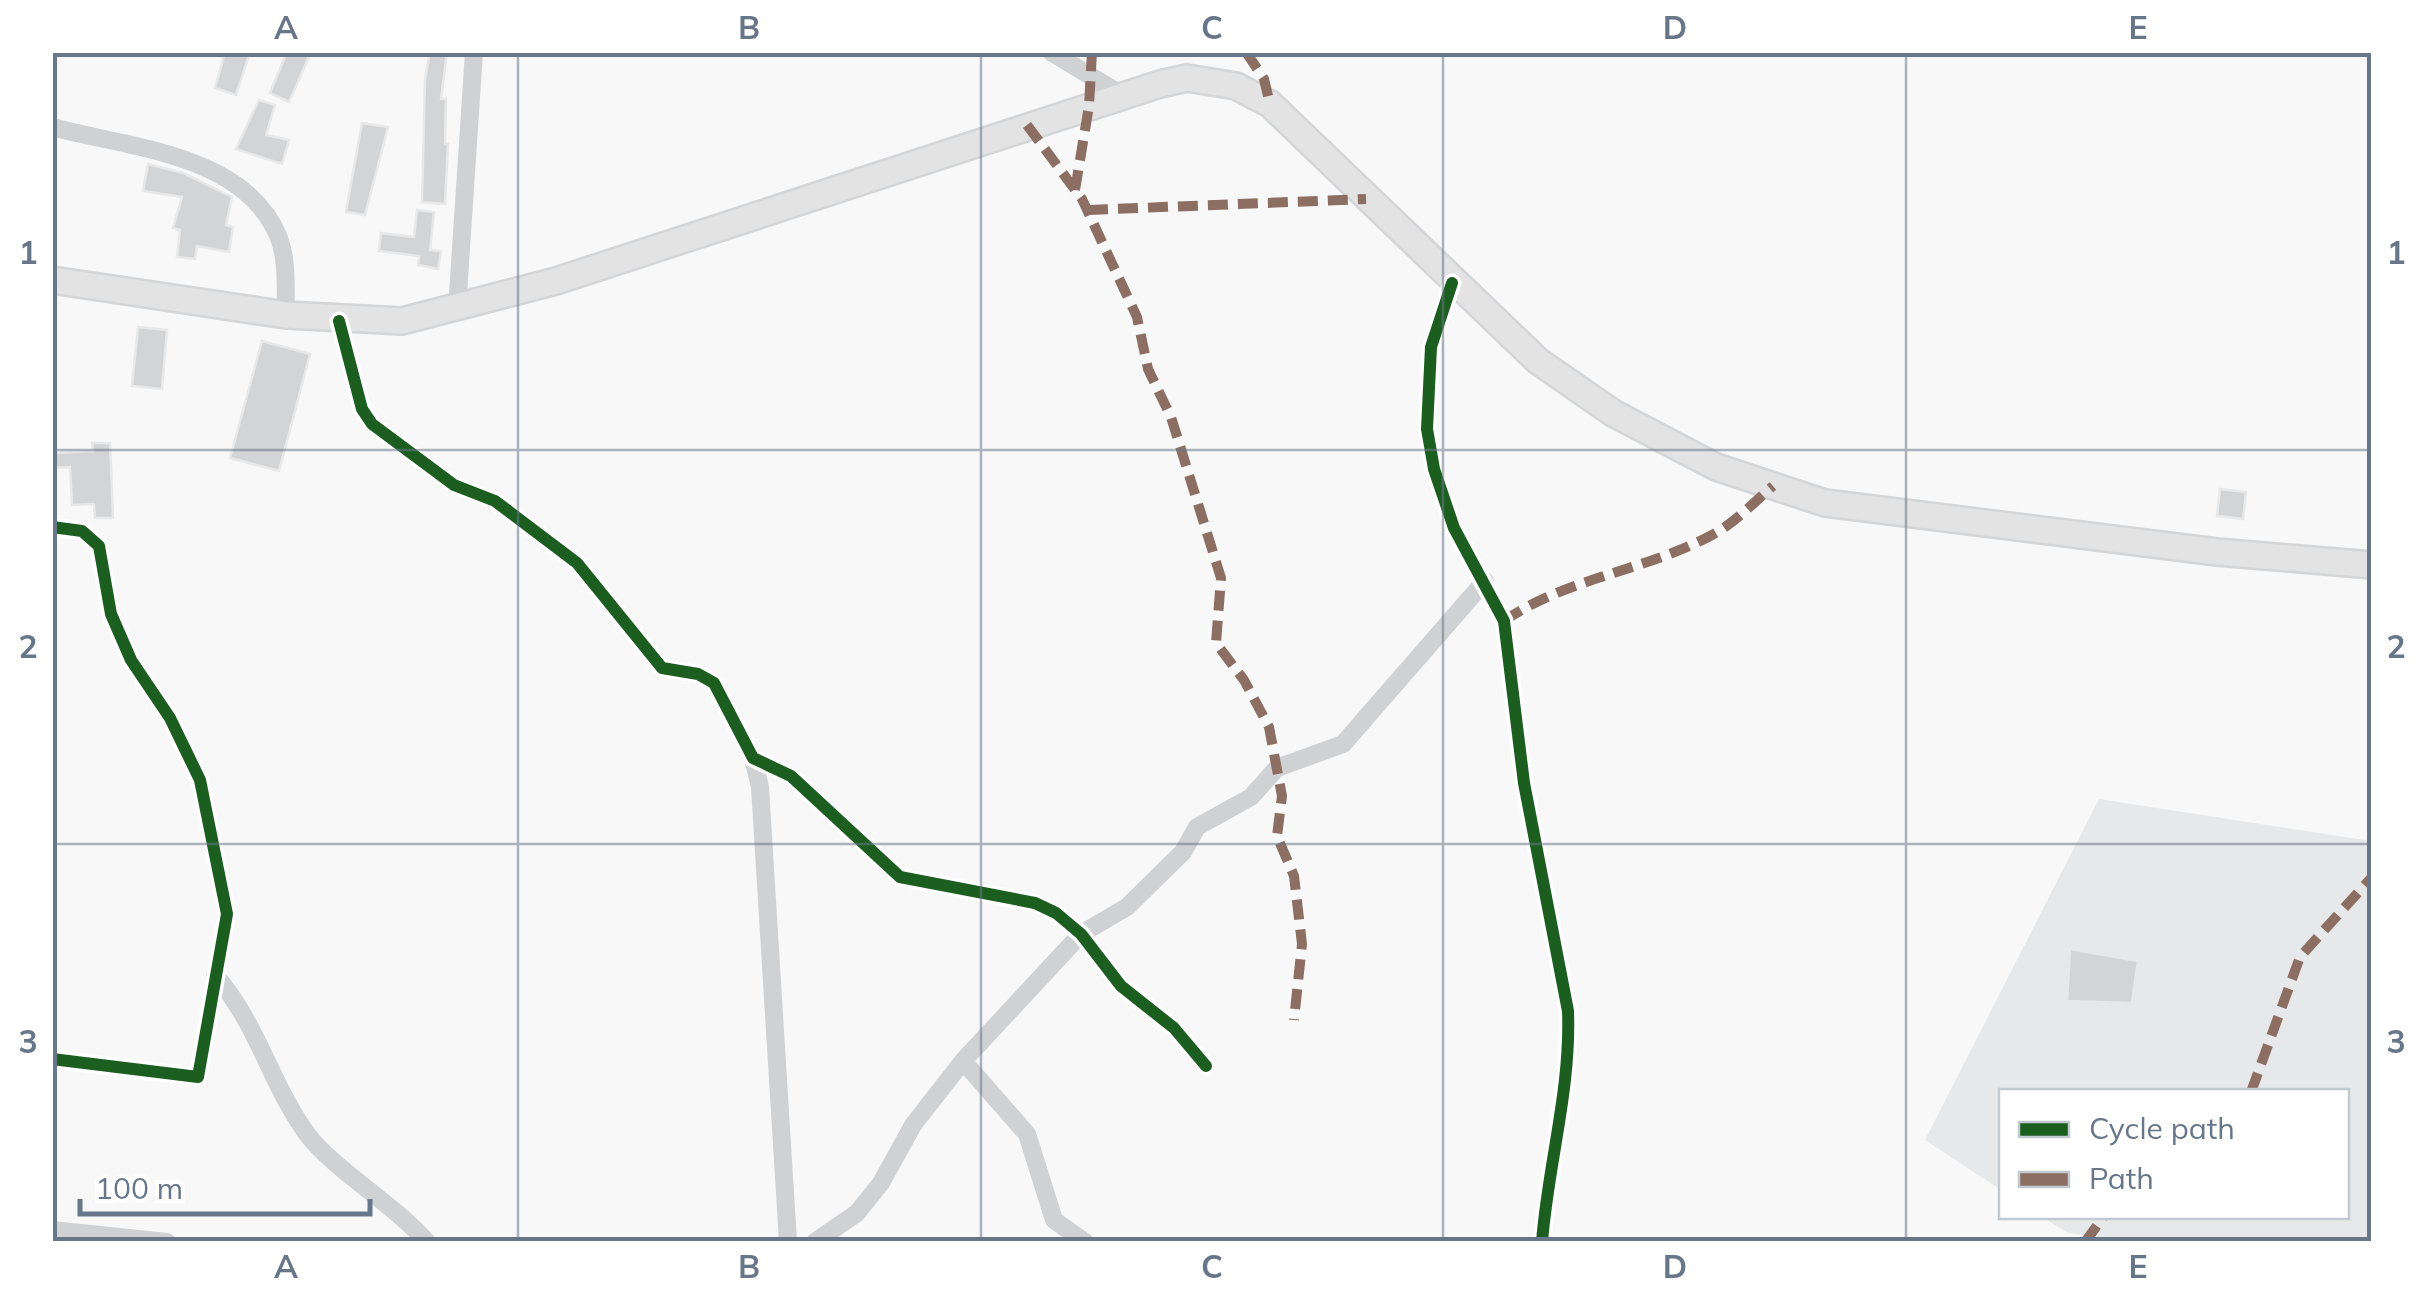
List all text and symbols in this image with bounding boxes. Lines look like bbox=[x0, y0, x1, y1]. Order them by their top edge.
text: A bbox=[274, 7, 298, 47]
text: B bbox=[738, 7, 760, 47]
text: C bbox=[1201, 7, 1223, 47]
text: D bbox=[1663, 7, 1687, 47]
text: E bbox=[2128, 7, 2148, 47]
text: 1 bbox=[18, 232, 38, 272]
text: 1 bbox=[2386, 232, 2406, 272]
text: 2 bbox=[18, 626, 38, 666]
text: 2 bbox=[2386, 626, 2406, 666]
text: 3 bbox=[18, 1021, 38, 1061]
text: 3 bbox=[2386, 1021, 2406, 1061]
legend bbox=[1999, 1089, 2349, 1219]
text: Cycle path bbox=[2089, 1109, 2235, 1147]
scale bar bbox=[80, 1154, 370, 1216]
text: Path bbox=[2089, 1159, 2154, 1197]
text: 100 m bbox=[95, 1169, 183, 1207]
text: A bbox=[274, 1246, 298, 1286]
text: B bbox=[738, 1246, 760, 1286]
text: C bbox=[1201, 1246, 1223, 1286]
text: D bbox=[1663, 1246, 1687, 1286]
text: E bbox=[2128, 1246, 2148, 1286]

